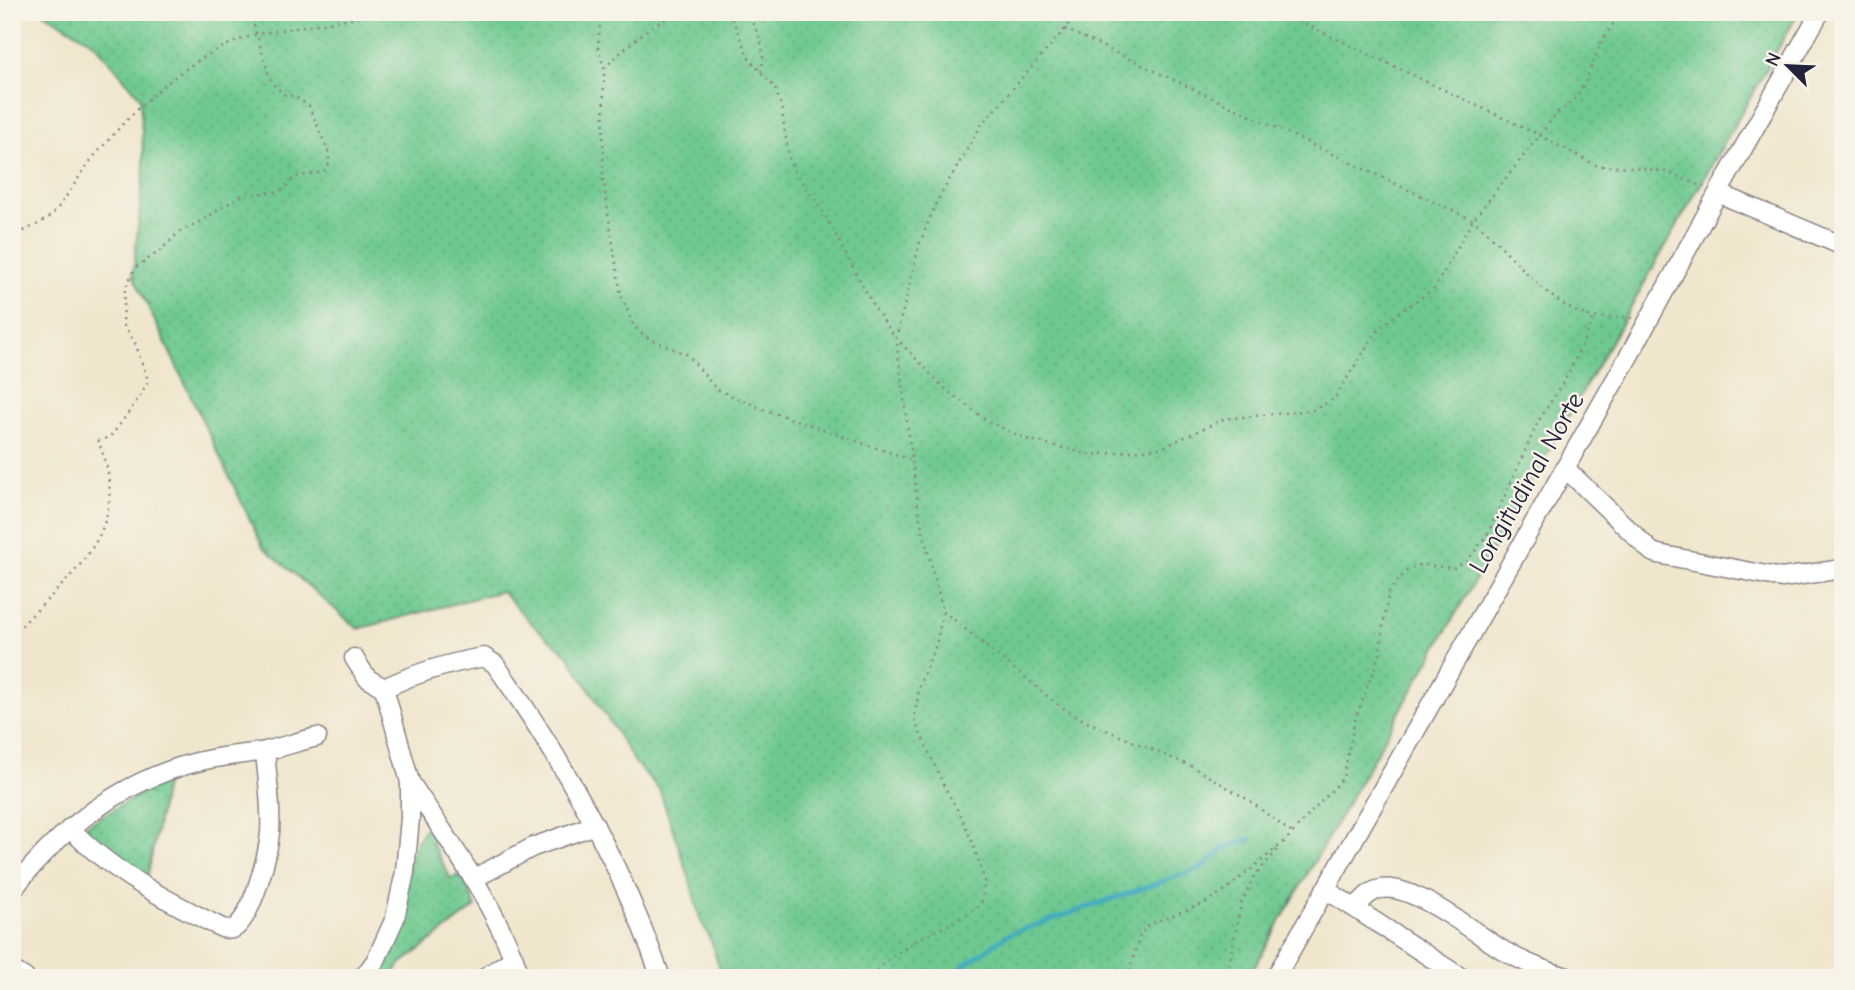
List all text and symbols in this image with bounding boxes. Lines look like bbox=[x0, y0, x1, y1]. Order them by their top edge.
north arrow bbox=[1754, 32, 1824, 102]
text: N bbox=[1761, 49, 1786, 70]
street label: Longitudinal Norte bbox=[1463, 387, 1591, 579]

